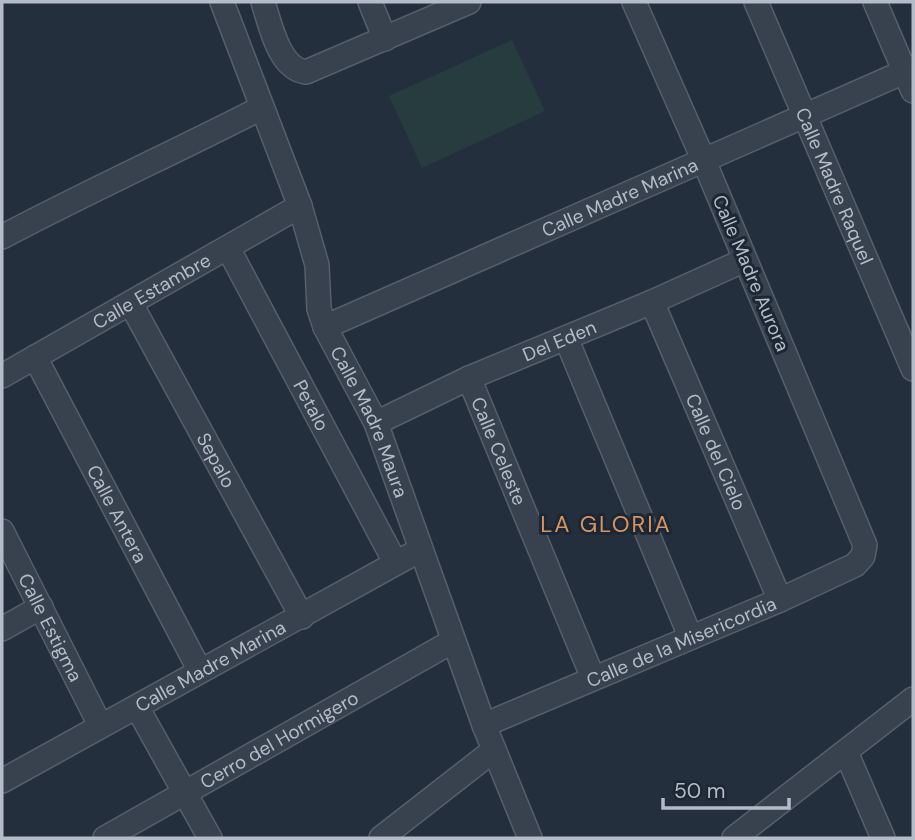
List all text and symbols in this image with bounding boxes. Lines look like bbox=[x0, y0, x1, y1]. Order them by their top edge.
street label: Calle Madre Raquel bbox=[790, 104, 879, 268]
street label: Calle Madre Marina bbox=[538, 152, 702, 243]
street label: Calle Madre Aurora bbox=[707, 191, 795, 355]
street label: Calle Estambre bbox=[88, 247, 215, 334]
street label: Del Eden bbox=[519, 314, 600, 367]
street label: Calle Madre Maura bbox=[325, 342, 414, 501]
street label: Petalo bbox=[288, 375, 335, 435]
street label: Calle del Cielo bbox=[680, 389, 752, 514]
street label: Calle Celeste bbox=[466, 393, 533, 509]
street label: Sepalo bbox=[191, 428, 242, 492]
street label: Calle Antera bbox=[81, 460, 153, 567]
district label: LA GLORIA bbox=[540, 509, 672, 539]
street label: Calle Estigma bbox=[13, 569, 88, 686]
street label: Calle de la Misericordia bbox=[582, 591, 780, 693]
street label: Calle Madre Marina bbox=[131, 614, 290, 718]
street label: Cerro del Hormigero bbox=[195, 685, 363, 794]
scale bar bbox=[663, 766, 789, 810]
text: 50 m bbox=[674, 777, 725, 805]

